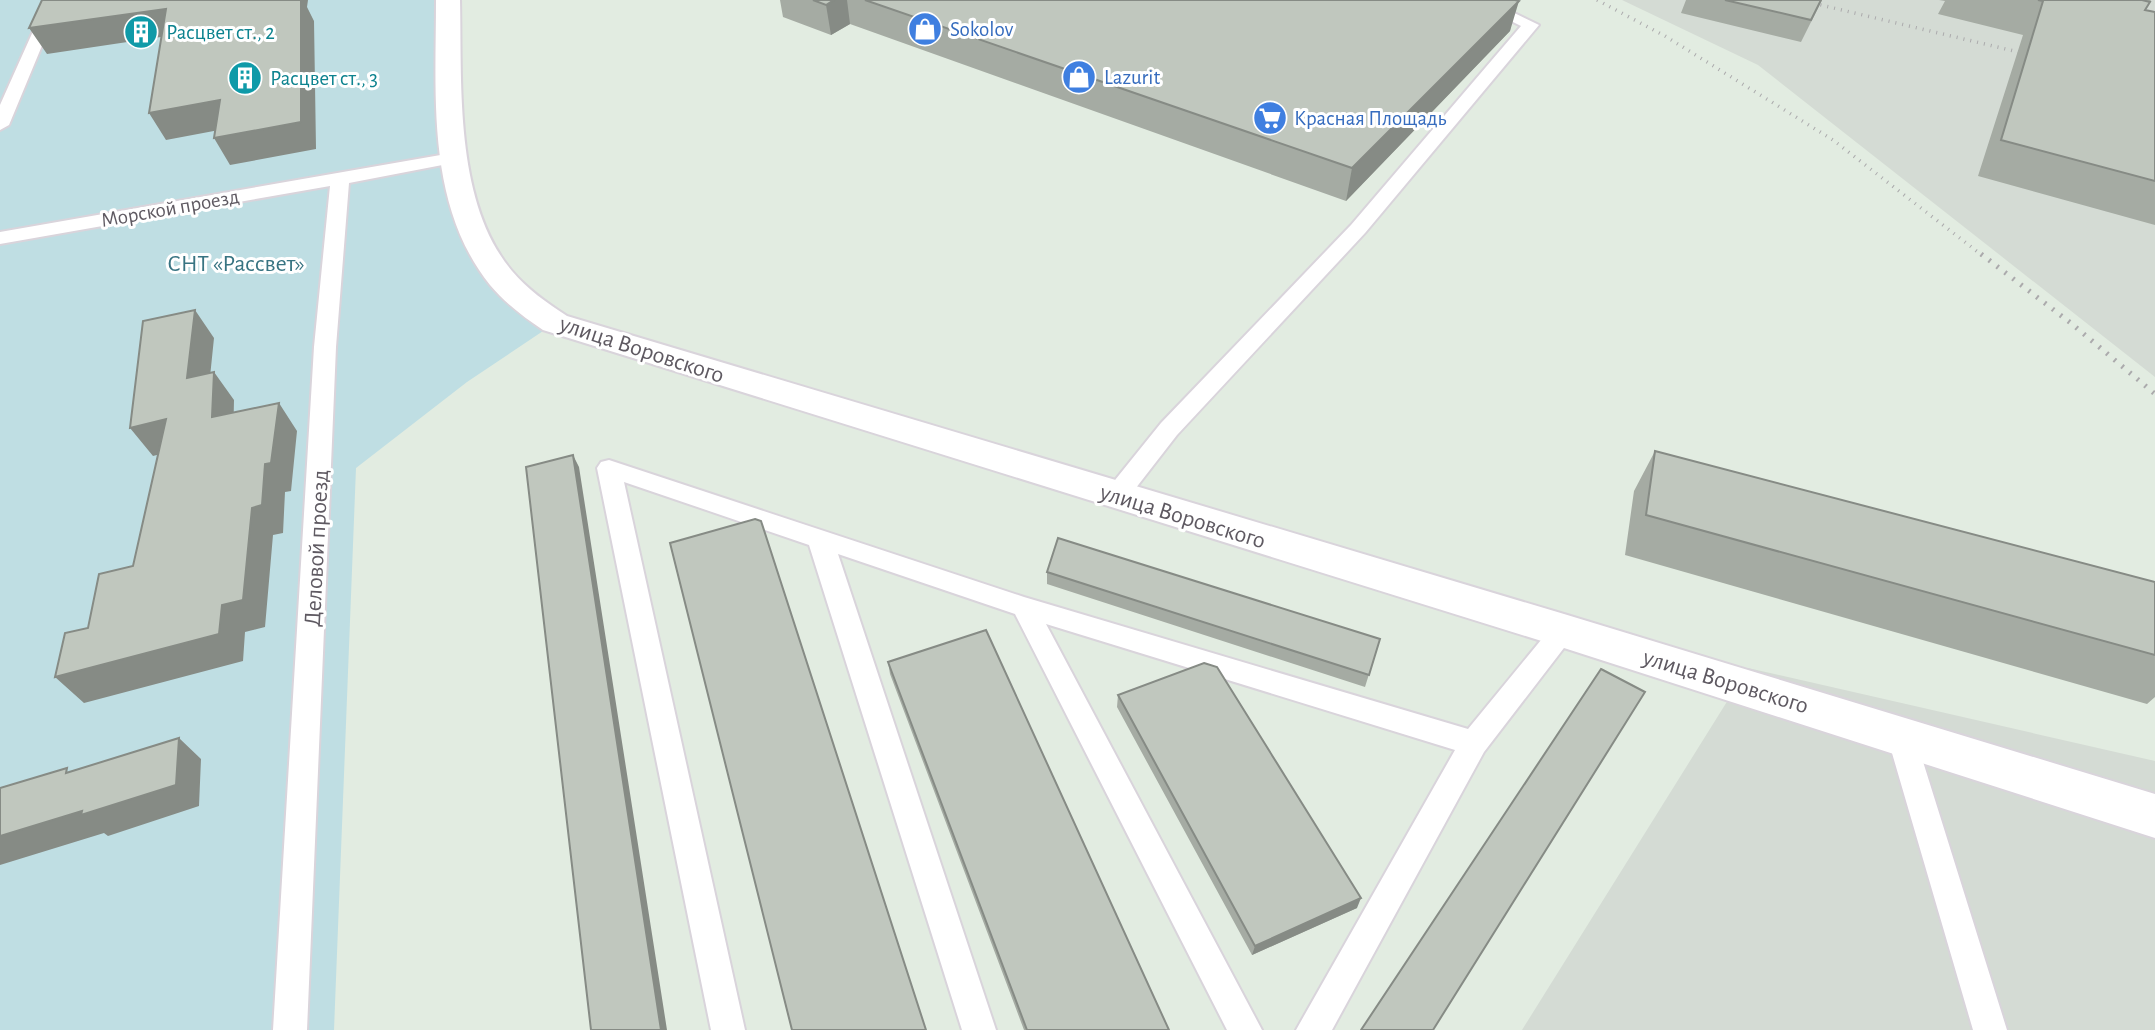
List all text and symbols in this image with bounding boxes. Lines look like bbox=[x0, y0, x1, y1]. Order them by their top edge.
shop icon: Sokolov bbox=[906, 10, 944, 48]
building icon: Расцвет ст., 2 bbox=[122, 13, 160, 51]
place label: Sokolov bbox=[950, 19, 1014, 40]
place label: Расцвет ст., 2 bbox=[166, 22, 275, 43]
shop icon: Lazurit bbox=[1060, 58, 1098, 96]
building icon: Расцвет ст., 3 bbox=[226, 59, 264, 97]
place label: Lazurit bbox=[1104, 67, 1160, 88]
place label: Расцвет ст., 3 bbox=[270, 68, 378, 89]
supermarket icon: Красная Площадь bbox=[1251, 99, 1289, 137]
place label: Красная Площадь bbox=[1294, 108, 1446, 129]
street label: Морской проезд bbox=[99, 186, 241, 231]
park label: СНТ «Рассвет» bbox=[167, 252, 305, 276]
street label: улица Воровского bbox=[555, 312, 727, 388]
street label: Деловой проезд bbox=[301, 469, 333, 627]
street label: улица Воровского bbox=[1096, 480, 1268, 554]
street label: улица Воровского bbox=[1639, 645, 1811, 719]

